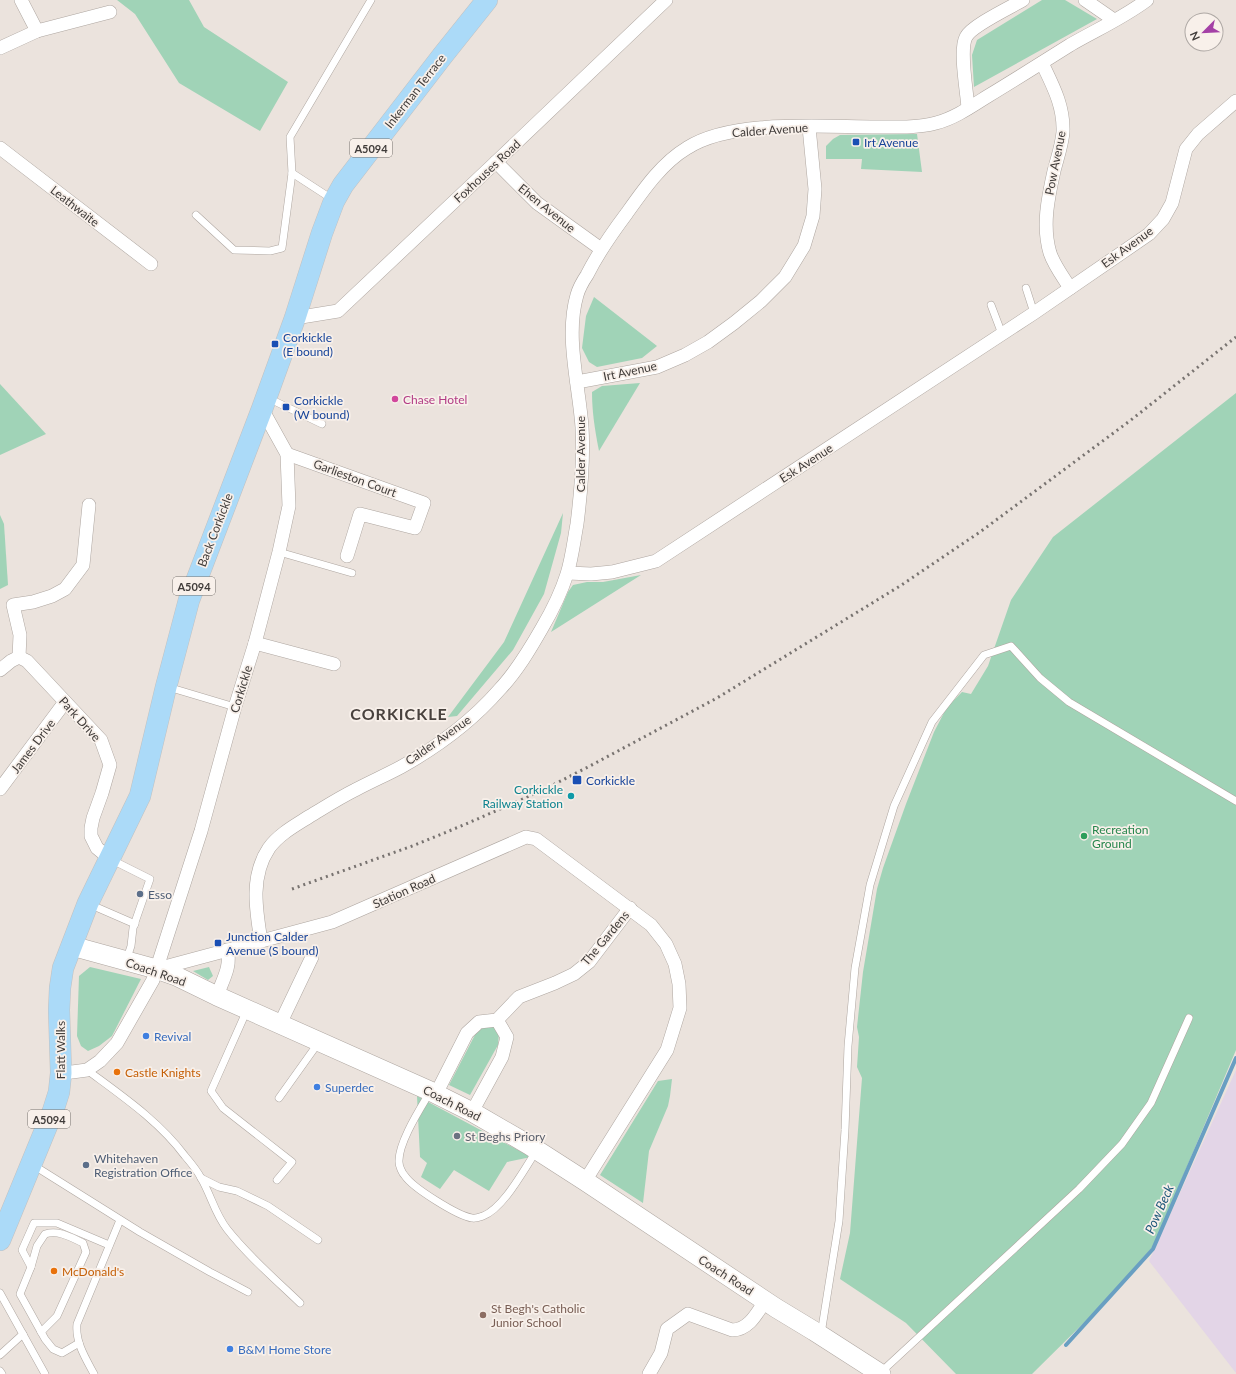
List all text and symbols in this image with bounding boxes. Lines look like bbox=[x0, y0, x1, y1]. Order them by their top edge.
north arrow bbox=[1184, 12, 1224, 52]
text: N bbox=[1187, 30, 1202, 43]
street label: Inkerman Terrace bbox=[381, 51, 449, 131]
street label: Calder Avenue bbox=[731, 120, 809, 140]
street label: Pow Avenue bbox=[1041, 130, 1069, 196]
place label: Irt Avenue bbox=[864, 135, 918, 150]
street label: Foxhouses Road bbox=[451, 136, 523, 206]
marker: Irt Avenue bbox=[851, 137, 861, 147]
road number: A5094 bbox=[350, 139, 392, 157]
street label: Ehen Avenue bbox=[515, 180, 579, 236]
street label: Leathwaite bbox=[48, 182, 102, 230]
street label: Esk Avenue bbox=[1098, 223, 1156, 271]
place label: Corkickle (E bound) bbox=[283, 330, 333, 359]
marker: Corkickle (E bound) bbox=[270, 339, 280, 349]
street label: Irt Avenue bbox=[602, 358, 658, 384]
place label: Chase Hotel bbox=[403, 392, 467, 407]
place label: Corkickle (W bound) bbox=[294, 393, 349, 422]
marker: Chase Hotel bbox=[390, 394, 400, 404]
marker: Corkickle (W bound) bbox=[281, 402, 291, 412]
street label: Calder Avenue bbox=[573, 416, 588, 492]
street label: Esk Avenue bbox=[777, 440, 835, 486]
street label: Garlieston Court bbox=[311, 456, 399, 500]
street label: Back Corkickle bbox=[194, 491, 236, 569]
road number: A5094 bbox=[173, 577, 215, 595]
street label: Corkickle bbox=[227, 663, 255, 715]
street label: Park Drive bbox=[56, 693, 104, 745]
district label: CORKICKLE bbox=[350, 704, 448, 723]
street label: Calder Avenue bbox=[402, 712, 474, 768]
street label: James Drive bbox=[8, 716, 58, 776]
place label: Corkickle bbox=[586, 773, 635, 788]
marker: Corkickle bbox=[571, 774, 583, 786]
place label: Corkickle Railway Station bbox=[482, 782, 563, 811]
marker: Corkickle Railway Station bbox=[566, 791, 576, 801]
place label: Recreation Ground bbox=[1092, 822, 1148, 851]
marker: Recreation Ground bbox=[1079, 831, 1089, 841]
street label: Station Road bbox=[370, 871, 438, 911]
place label: Esso bbox=[148, 887, 172, 902]
marker: Esso bbox=[135, 889, 145, 899]
street label: The Gardens bbox=[578, 908, 632, 968]
place label: Junction Calder Avenue (S bound) bbox=[226, 929, 318, 958]
marker: Junction Calder Avenue (S bound) bbox=[213, 938, 223, 948]
street label: Coach Road bbox=[124, 955, 188, 989]
street label: Flatt Walks bbox=[53, 1021, 68, 1079]
place label: Revival bbox=[154, 1029, 191, 1044]
marker: Revival bbox=[141, 1031, 151, 1041]
place label: Castle Knights bbox=[125, 1065, 201, 1080]
marker: Castle Knights bbox=[112, 1067, 122, 1077]
place label: Superdec bbox=[325, 1080, 374, 1095]
marker: Superdec bbox=[312, 1082, 322, 1092]
street label: Coach Road bbox=[421, 1082, 483, 1124]
road number: A5094 bbox=[28, 1110, 70, 1128]
place label: St Beghs Priory bbox=[465, 1129, 546, 1144]
marker: St Beghs Priory bbox=[452, 1131, 462, 1141]
place label: Whitehaven Registration Office bbox=[94, 1151, 192, 1180]
marker: Whitehaven Registration Office bbox=[81, 1160, 91, 1170]
water label: Pow Beck bbox=[1141, 1181, 1177, 1236]
street label: Coach Road bbox=[696, 1252, 756, 1298]
place label: McDonald's bbox=[62, 1264, 124, 1279]
marker: McDonald's bbox=[49, 1266, 59, 1276]
place label: St Begh's Catholic Junior School bbox=[491, 1301, 585, 1330]
marker: St Begh's Catholic Junior School bbox=[478, 1310, 488, 1320]
place label: B&M Home Store bbox=[238, 1342, 331, 1357]
marker: B&M Home Store bbox=[225, 1344, 235, 1354]

